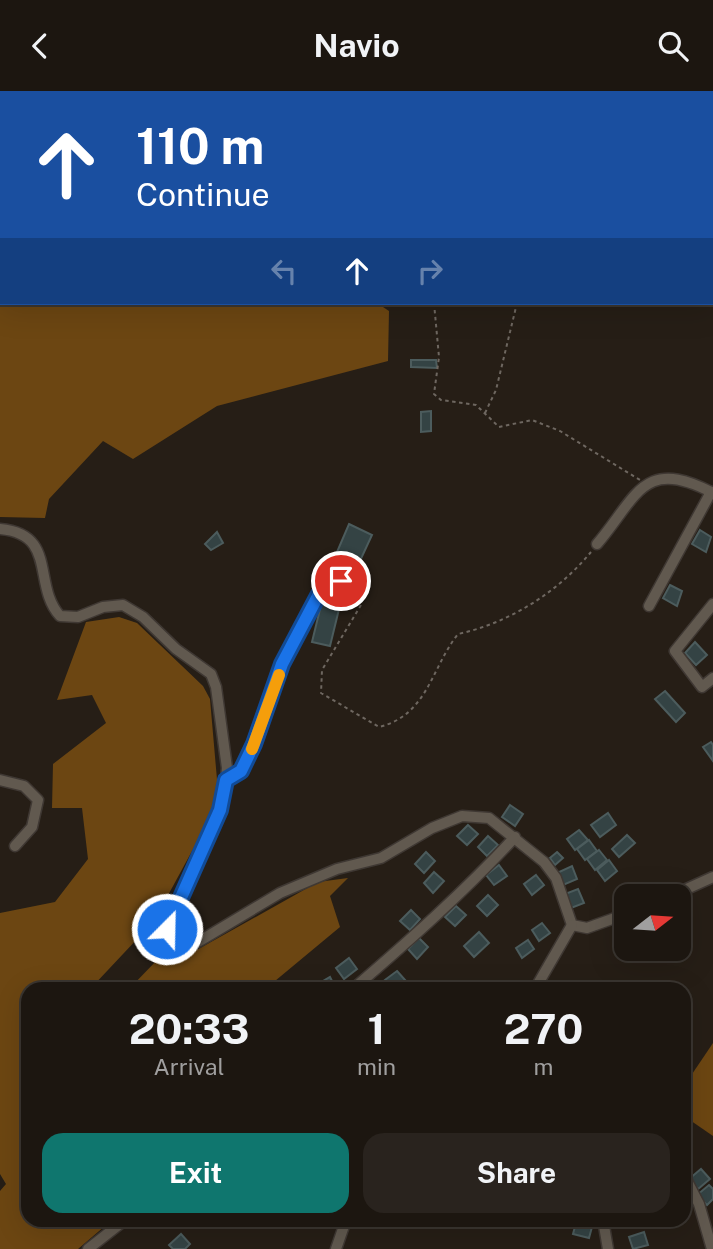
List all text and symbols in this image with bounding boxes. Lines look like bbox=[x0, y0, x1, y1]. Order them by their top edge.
icon: back bbox=[21, 27, 59, 65]
text: Navio bbox=[313, 27, 400, 64]
icon: search bbox=[654, 27, 692, 65]
text: 110 m bbox=[136, 117, 264, 175]
icon: ahead bbox=[21, 119, 112, 210]
text: Continue bbox=[136, 176, 270, 213]
icon: left bbox=[265, 252, 303, 290]
icon: ahead bbox=[338, 252, 376, 290]
icon: right bbox=[411, 252, 449, 290]
pin bbox=[311, 551, 371, 611]
icon: arrive bbox=[322, 562, 360, 600]
north arrow bbox=[614, 884, 691, 961]
map controls bbox=[614, 884, 691, 961]
position arrow bbox=[130, 892, 204, 966]
text: 20:33 bbox=[129, 1004, 249, 1053]
text: 1 bbox=[368, 1004, 386, 1053]
text: 270 bbox=[504, 1004, 583, 1053]
text: Arrival bbox=[154, 1053, 225, 1080]
text: min bbox=[357, 1053, 396, 1080]
text: m bbox=[534, 1053, 553, 1080]
button: Exit bbox=[42, 1133, 349, 1213]
button: Share bbox=[363, 1133, 670, 1213]

